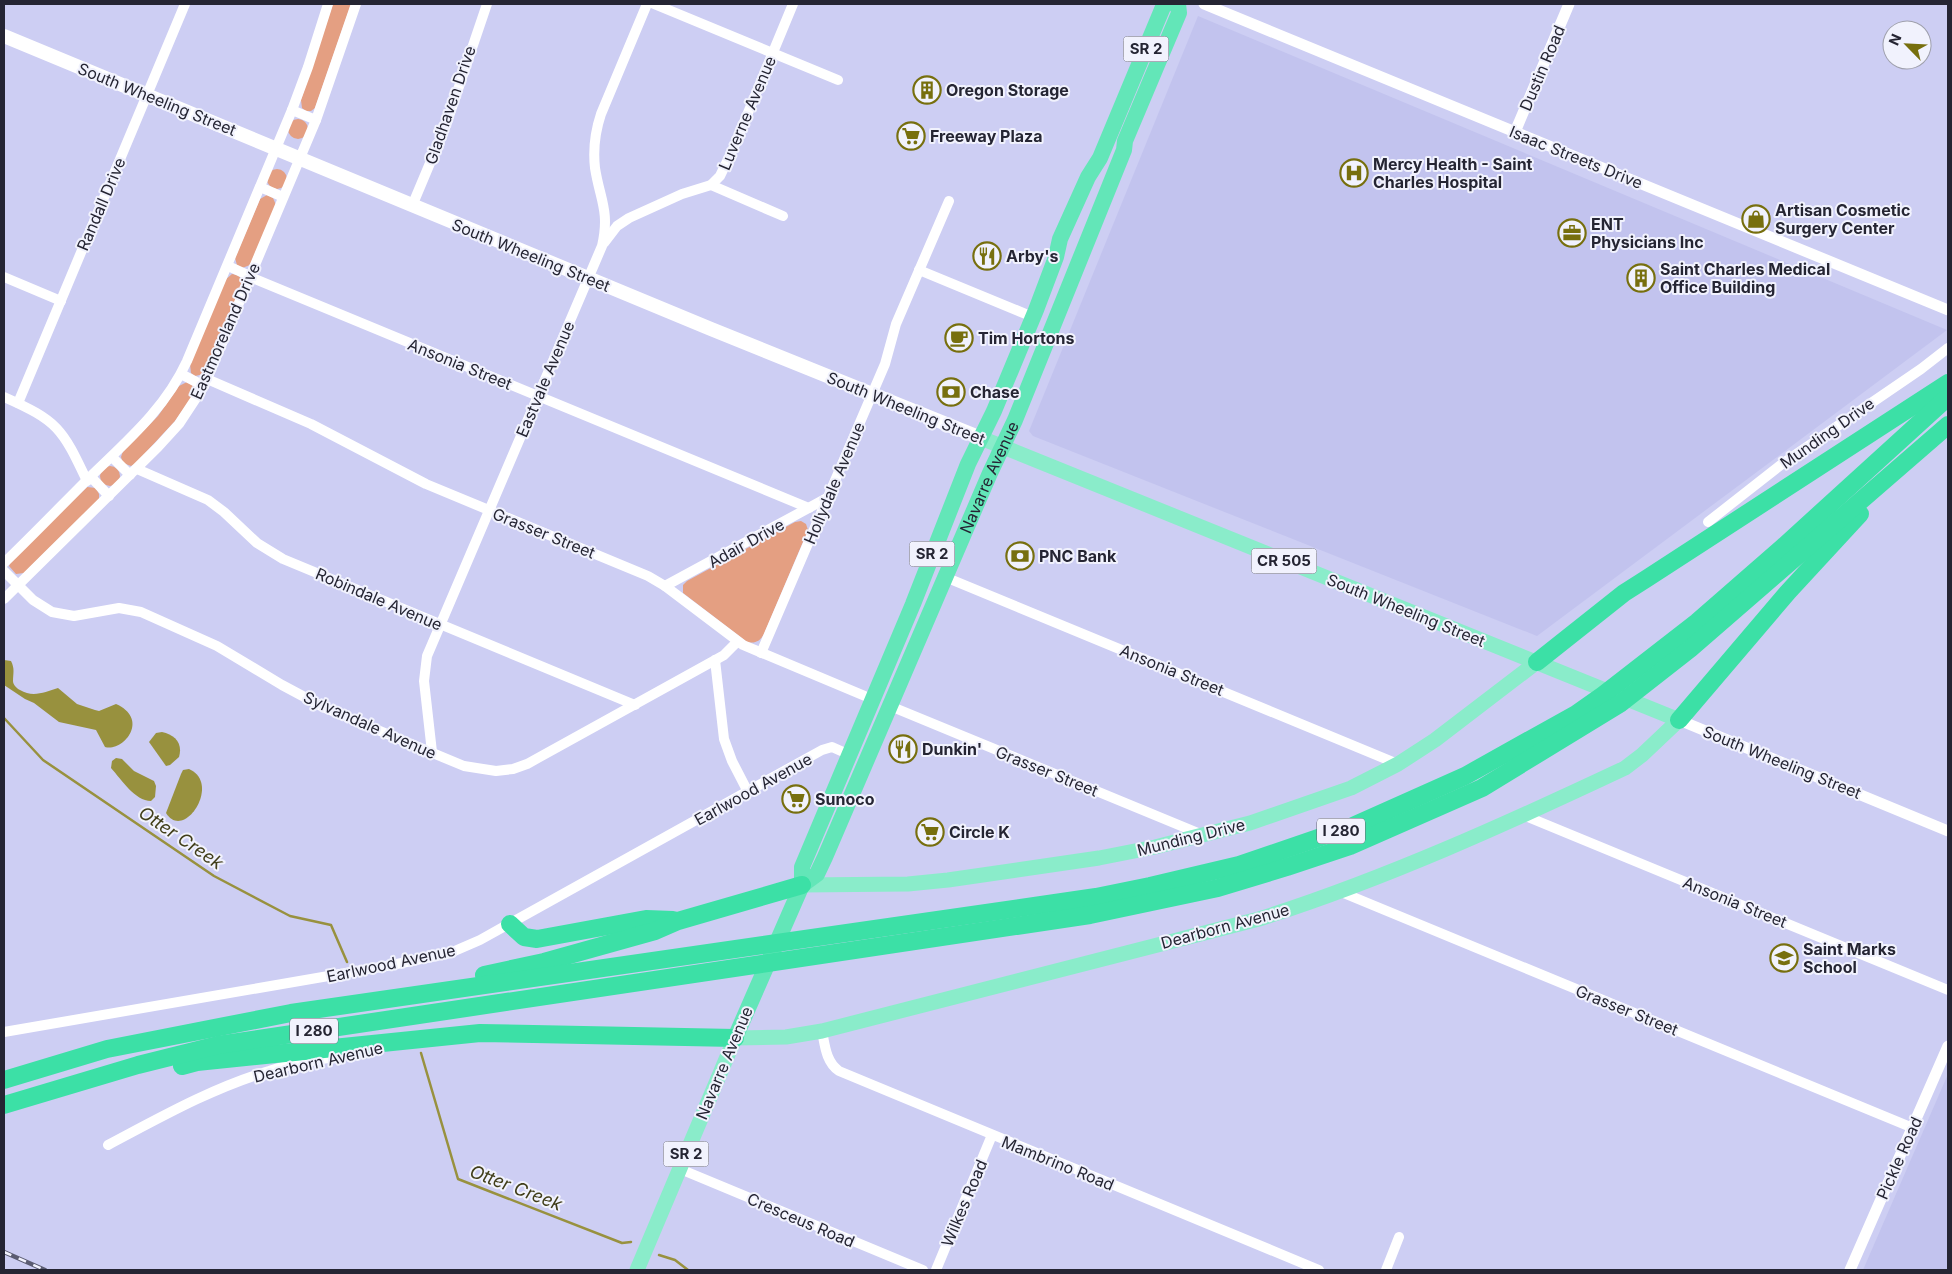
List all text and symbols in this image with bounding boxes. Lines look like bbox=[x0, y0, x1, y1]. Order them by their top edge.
north arrow bbox=[1882, 20, 1932, 70]
street label: Dustin Road bbox=[1515, 22, 1569, 114]
text: N bbox=[1885, 31, 1905, 48]
road number: SR 2 bbox=[1124, 36, 1168, 62]
street label: Gladhaven Drive bbox=[420, 43, 480, 167]
street label: Luverne Avenue bbox=[714, 53, 780, 173]
street label: South Wheeling Street bbox=[75, 58, 239, 140]
building icon: Oregon Storage bbox=[912, 75, 942, 105]
place label: Oregon Storage bbox=[946, 80, 1069, 100]
supermarket icon: Freeway Plaza bbox=[896, 121, 926, 151]
street label: Isaac Streets Drive bbox=[1506, 121, 1646, 193]
place label: Freeway Plaza bbox=[930, 126, 1043, 146]
street label: Randall Drive bbox=[72, 154, 130, 254]
place label: Mercy Health - Saint Charles Hospital bbox=[1373, 154, 1533, 192]
hospital icon: Mercy Health - Saint Charles Hospital bbox=[1339, 158, 1369, 188]
place label: Artisan Cosmetic Surgery Center bbox=[1775, 200, 1910, 238]
shop icon: Artisan Cosmetic Surgery Center bbox=[1741, 204, 1771, 234]
street label: South Wheeling Street bbox=[449, 214, 613, 296]
place label: ENT Physicians Inc bbox=[1591, 214, 1704, 252]
office icon: ENT Physicians Inc bbox=[1557, 218, 1587, 248]
restaurant icon: Arby's bbox=[972, 241, 1002, 271]
place label: Arby's bbox=[1006, 246, 1058, 266]
place label: Saint Charles Medical Office Building bbox=[1660, 259, 1830, 297]
street label: Eastmoreland Drive bbox=[186, 260, 264, 402]
building icon: Saint Charles Medical Office Building bbox=[1626, 263, 1656, 293]
street label: Eastvale Avenue bbox=[511, 318, 579, 440]
cafe icon: Tim Hortons bbox=[944, 323, 974, 353]
place label: Tim Hortons bbox=[978, 328, 1074, 348]
street label: Ansonia Street bbox=[405, 334, 515, 394]
street label: South Wheeling Street bbox=[824, 367, 988, 449]
bank icon: Chase bbox=[936, 377, 966, 407]
place label: Chase bbox=[970, 382, 1020, 402]
street label: Munding Drive bbox=[1776, 393, 1878, 473]
street label: Navarre Avenue bbox=[955, 418, 1023, 536]
street label: Hollydale Avenue bbox=[799, 419, 869, 547]
street label: Grasser Street bbox=[490, 503, 598, 563]
street label: Adair Drive bbox=[704, 514, 788, 572]
bank icon: PNC Bank bbox=[1005, 541, 1035, 571]
road number: SR 2 bbox=[910, 542, 954, 566]
place label: PNC Bank bbox=[1039, 546, 1117, 566]
road number: CR 505 bbox=[1252, 548, 1316, 574]
street label: Robindale Avenue bbox=[313, 563, 445, 635]
street label: South Wheeling Street bbox=[1324, 569, 1488, 651]
street label: Ansonia Street bbox=[1117, 640, 1227, 700]
street label: Sylvandale Avenue bbox=[300, 687, 440, 763]
street label: South Wheeling Street bbox=[1700, 721, 1864, 803]
restaurant icon: Dunkin' bbox=[888, 734, 918, 764]
place label: Dunkin' bbox=[922, 739, 982, 759]
street label: Grasser Street bbox=[993, 741, 1101, 801]
street label: Earlwood Avenue bbox=[691, 748, 815, 830]
supermarket icon: Sunoco bbox=[781, 784, 811, 814]
place label: Sunoco bbox=[815, 789, 875, 809]
water label: Otter Creek bbox=[135, 802, 228, 874]
street label: Munding Drive bbox=[1135, 814, 1247, 860]
supermarket icon: Circle K bbox=[915, 817, 945, 847]
road number: I 280 bbox=[1317, 818, 1365, 844]
place label: Circle K bbox=[949, 822, 1010, 842]
street label: Ansonia Street bbox=[1680, 872, 1790, 932]
street label: Dearborn Avenue bbox=[1159, 899, 1291, 953]
place label: Saint Marks School bbox=[1803, 939, 1896, 977]
street label: Earlwood Avenue bbox=[325, 940, 457, 986]
school or university icon: Saint Marks School bbox=[1769, 943, 1799, 973]
street label: Grasser Street bbox=[1573, 980, 1681, 1040]
street label: Navarre Avenue bbox=[691, 1004, 757, 1122]
road number: I 280 bbox=[290, 1018, 338, 1044]
street label: Dearborn Avenue bbox=[251, 1037, 385, 1087]
street label: Pickle Road bbox=[1872, 1114, 1926, 1202]
street label: Mambrino Road bbox=[999, 1131, 1117, 1195]
road number: SR 2 bbox=[664, 1142, 708, 1166]
street label: Wilkes Road bbox=[937, 1156, 991, 1250]
water label: Otter Creek bbox=[467, 1160, 566, 1215]
street label: Cresceus Road bbox=[744, 1188, 858, 1252]

